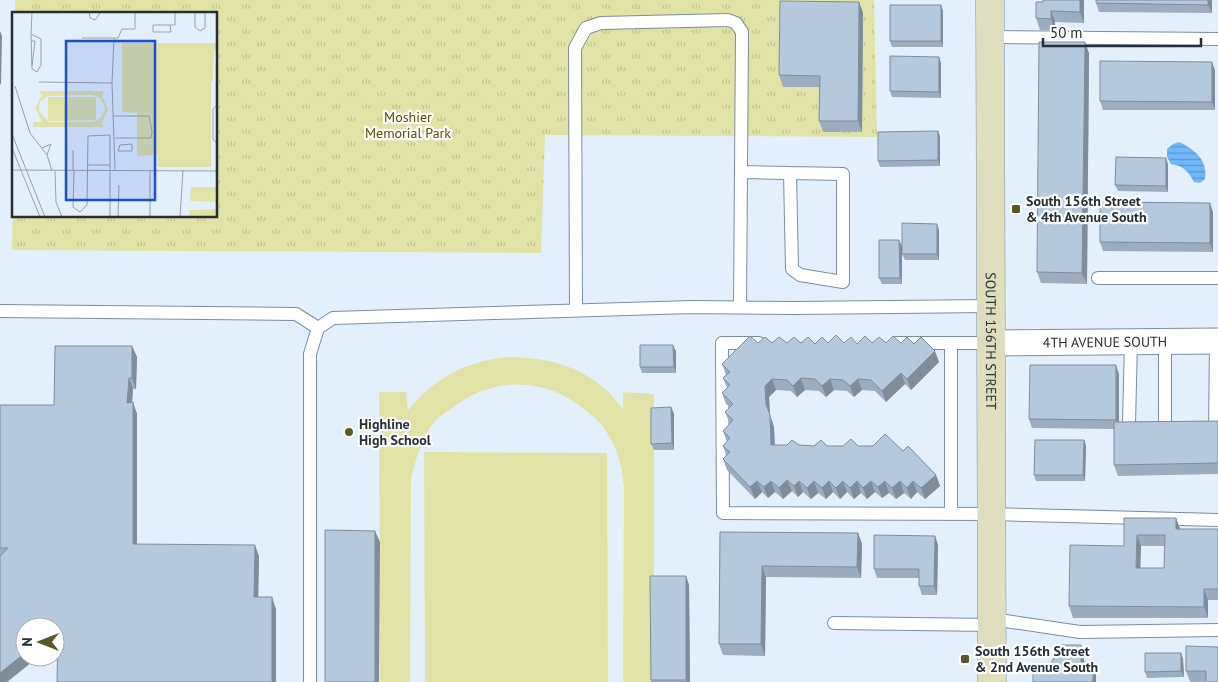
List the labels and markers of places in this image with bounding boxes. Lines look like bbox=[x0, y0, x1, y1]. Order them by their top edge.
place label: South 156th Street & 4th Avenue South bbox=[1026, 192, 1147, 226]
marker: South 156th Street & 4th Avenue South bbox=[1010, 203, 1022, 215]
place label: Highline High School bbox=[359, 415, 432, 449]
marker: Highline High School bbox=[343, 426, 355, 438]
place label: South 156th Street & 2nd Avenue South bbox=[975, 642, 1098, 676]
marker: South 156th Street & 2nd Avenue South bbox=[959, 653, 971, 665]

